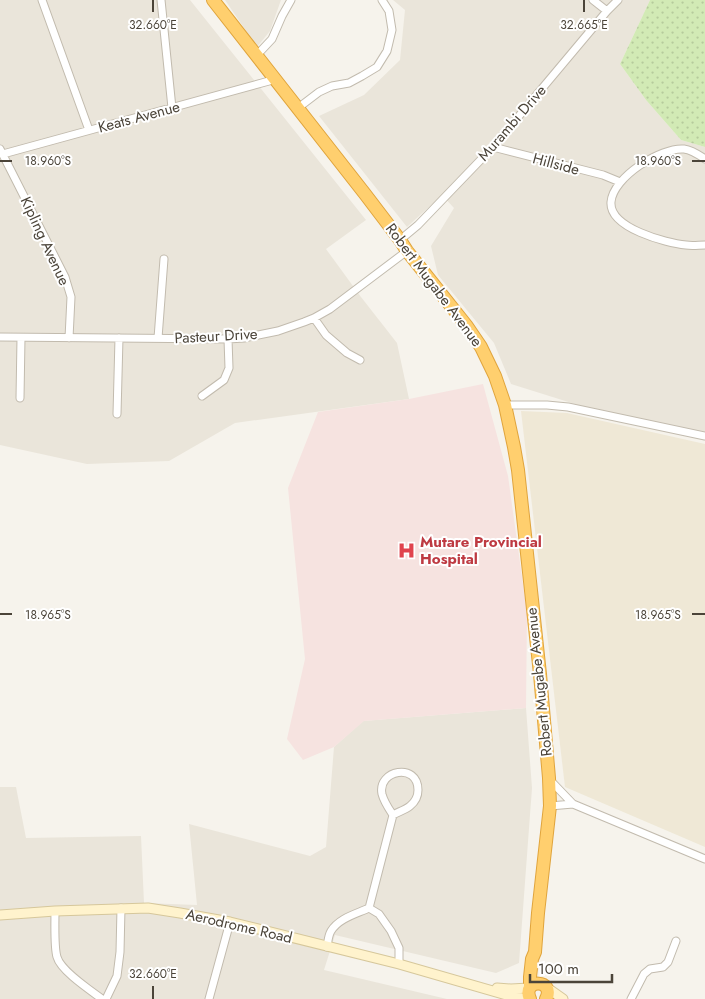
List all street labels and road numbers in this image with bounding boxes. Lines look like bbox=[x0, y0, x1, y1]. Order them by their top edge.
street label: Murambi Drive bbox=[473, 80, 551, 166]
street label: Keats Avenue bbox=[96, 95, 183, 138]
street label: Hillside bbox=[530, 147, 582, 181]
street label: Kipling Avenue bbox=[15, 193, 75, 289]
street label: Robert Mugabe Avenue bbox=[380, 219, 488, 351]
street label: Pasteur Drive bbox=[174, 323, 258, 349]
street label: Robert Mugabe Avenue bbox=[520, 606, 558, 757]
street label: Aerodrome Road bbox=[184, 903, 294, 949]

